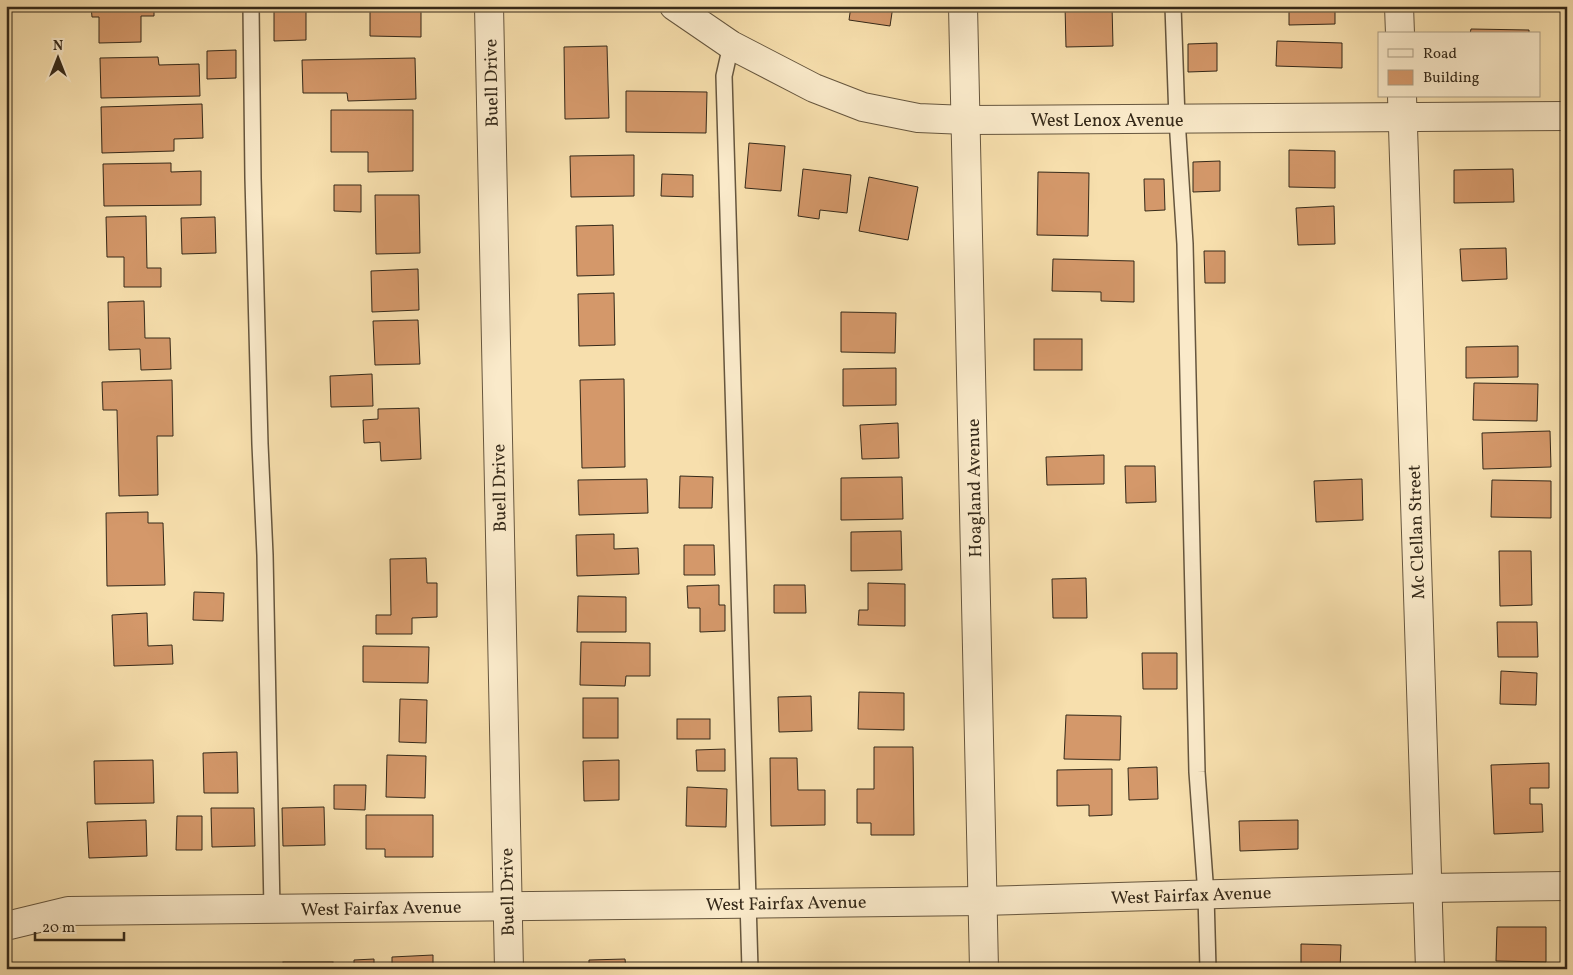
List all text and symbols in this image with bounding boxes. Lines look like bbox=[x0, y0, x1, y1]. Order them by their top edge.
north arrow bbox=[32, 32, 82, 82]
legend bbox=[1378, 32, 1540, 98]
text: N bbox=[53, 37, 63, 56]
street label: Buell Drive bbox=[479, 39, 506, 127]
text: Road bbox=[1423, 44, 1457, 65]
text: Building bbox=[1423, 68, 1480, 89]
street label: West Lenox Avenue bbox=[1030, 109, 1184, 134]
street label: Hoagland Avenue bbox=[962, 418, 989, 558]
street label: Buell Drive bbox=[487, 444, 514, 532]
street label: Mc Clellan Street bbox=[1403, 464, 1432, 600]
street label: Buell Drive bbox=[495, 848, 522, 936]
street label: West Fairfax Avenue bbox=[1110, 881, 1272, 912]
street label: West Fairfax Avenue bbox=[705, 891, 867, 918]
street label: West Fairfax Avenue bbox=[300, 896, 462, 923]
scale bar bbox=[35, 910, 124, 942]
text: 20 m bbox=[42, 918, 75, 939]

